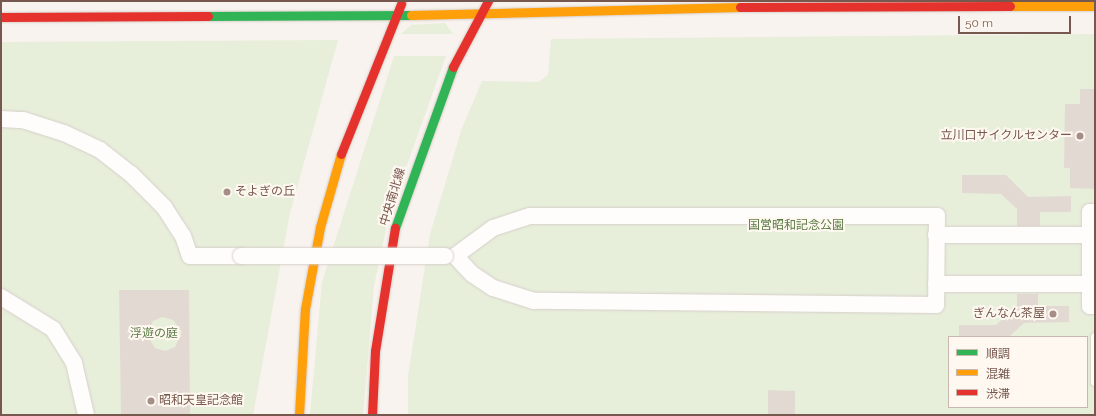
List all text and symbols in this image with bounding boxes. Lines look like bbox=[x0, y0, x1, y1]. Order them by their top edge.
scale bar bbox=[960, 8, 1073, 34]
text: 50 m bbox=[965, 16, 993, 30]
place label: 立川口サイクルセンター bbox=[940, 129, 1072, 143]
marker: 立川口サイクルセンター bbox=[1075, 131, 1085, 141]
street label: 中央南北線 bbox=[377, 166, 409, 228]
place label: そよぎの丘 bbox=[235, 185, 295, 199]
marker: そよぎの丘 bbox=[222, 187, 232, 197]
park label: 国営昭和記念公園 bbox=[748, 219, 844, 233]
place label: ぎんなん茶屋 bbox=[973, 307, 1045, 321]
marker: ぎんなん茶屋 bbox=[1048, 309, 1058, 319]
park label: 浮遊の庭 bbox=[130, 327, 178, 341]
legend bbox=[948, 336, 1088, 408]
text: 順調 bbox=[986, 347, 1010, 361]
text: 混雑 bbox=[986, 367, 1010, 381]
text: 渋滞 bbox=[986, 387, 1010, 401]
place label: 昭和天皇記念館 bbox=[159, 394, 243, 408]
marker: 昭和天皇記念館 bbox=[146, 396, 156, 406]

